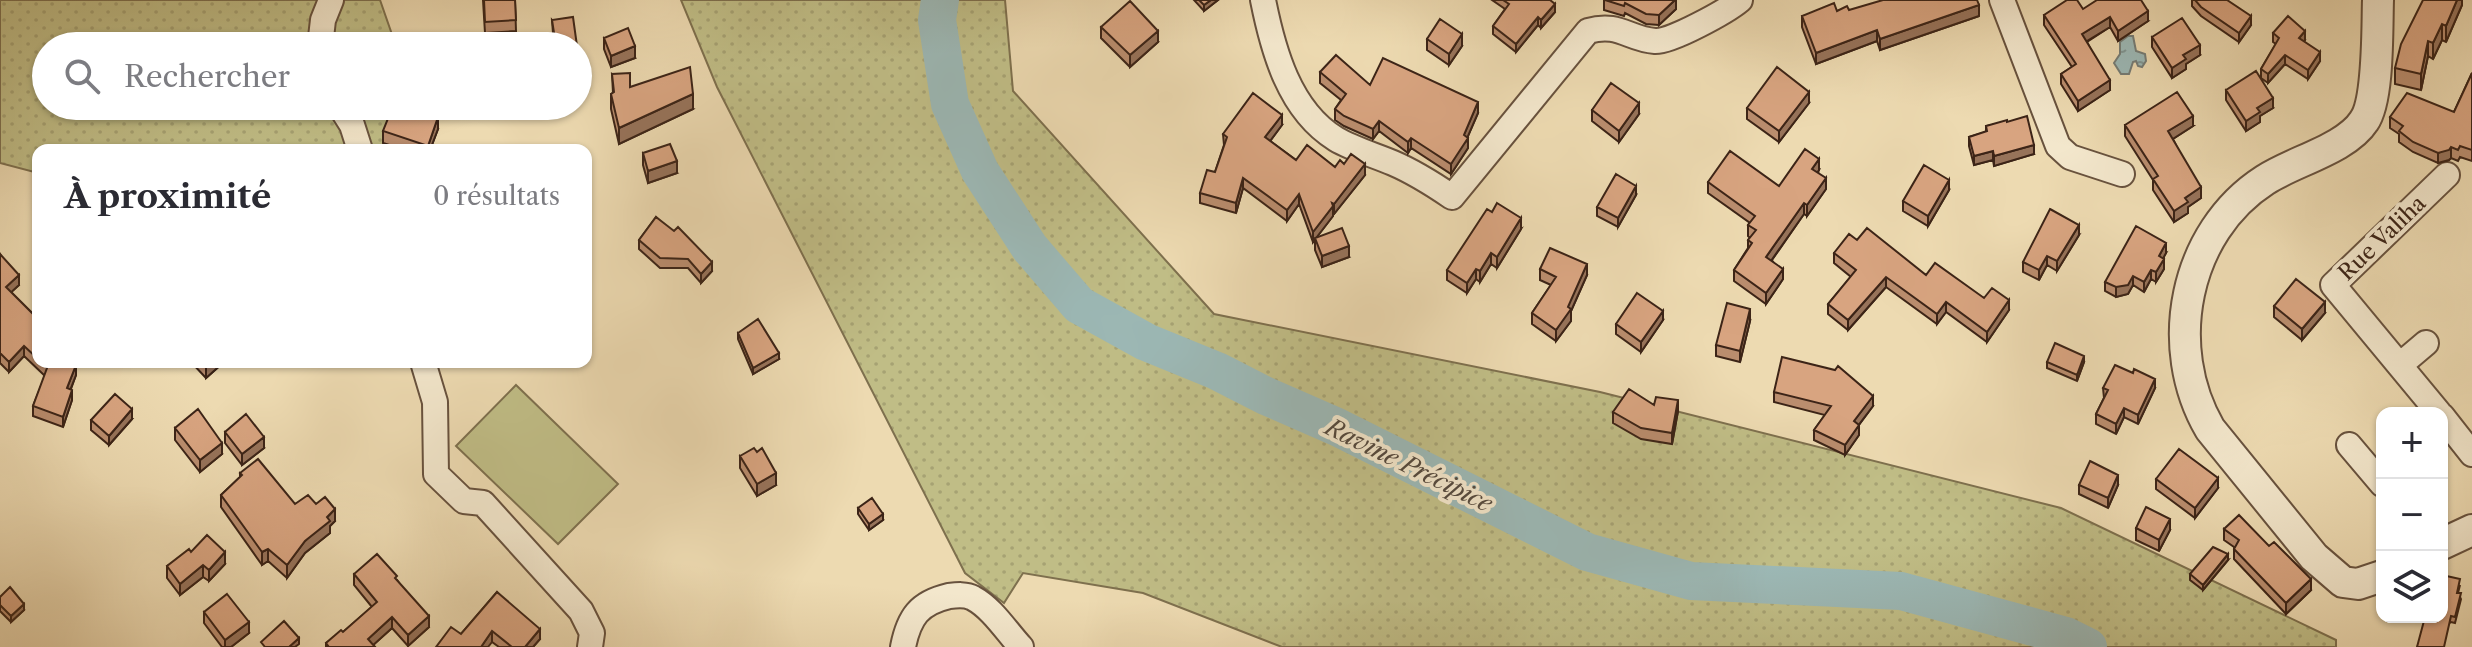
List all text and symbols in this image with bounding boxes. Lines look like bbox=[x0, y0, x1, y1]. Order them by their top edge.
search box bbox=[32, 32, 592, 120]
icon: search bbox=[60, 54, 104, 98]
text: Rechercher bbox=[124, 58, 290, 95]
text: À proximité bbox=[64, 175, 271, 217]
text: 0 résultats bbox=[433, 180, 560, 212]
street label: Rue Valiha bbox=[2333, 189, 2432, 286]
map controls bbox=[2376, 407, 2448, 623]
button: + bbox=[2376, 407, 2448, 479]
water label: Ravine Précipice bbox=[1319, 411, 1498, 518]
button: − bbox=[2376, 479, 2448, 551]
button: layers bbox=[2376, 551, 2448, 623]

